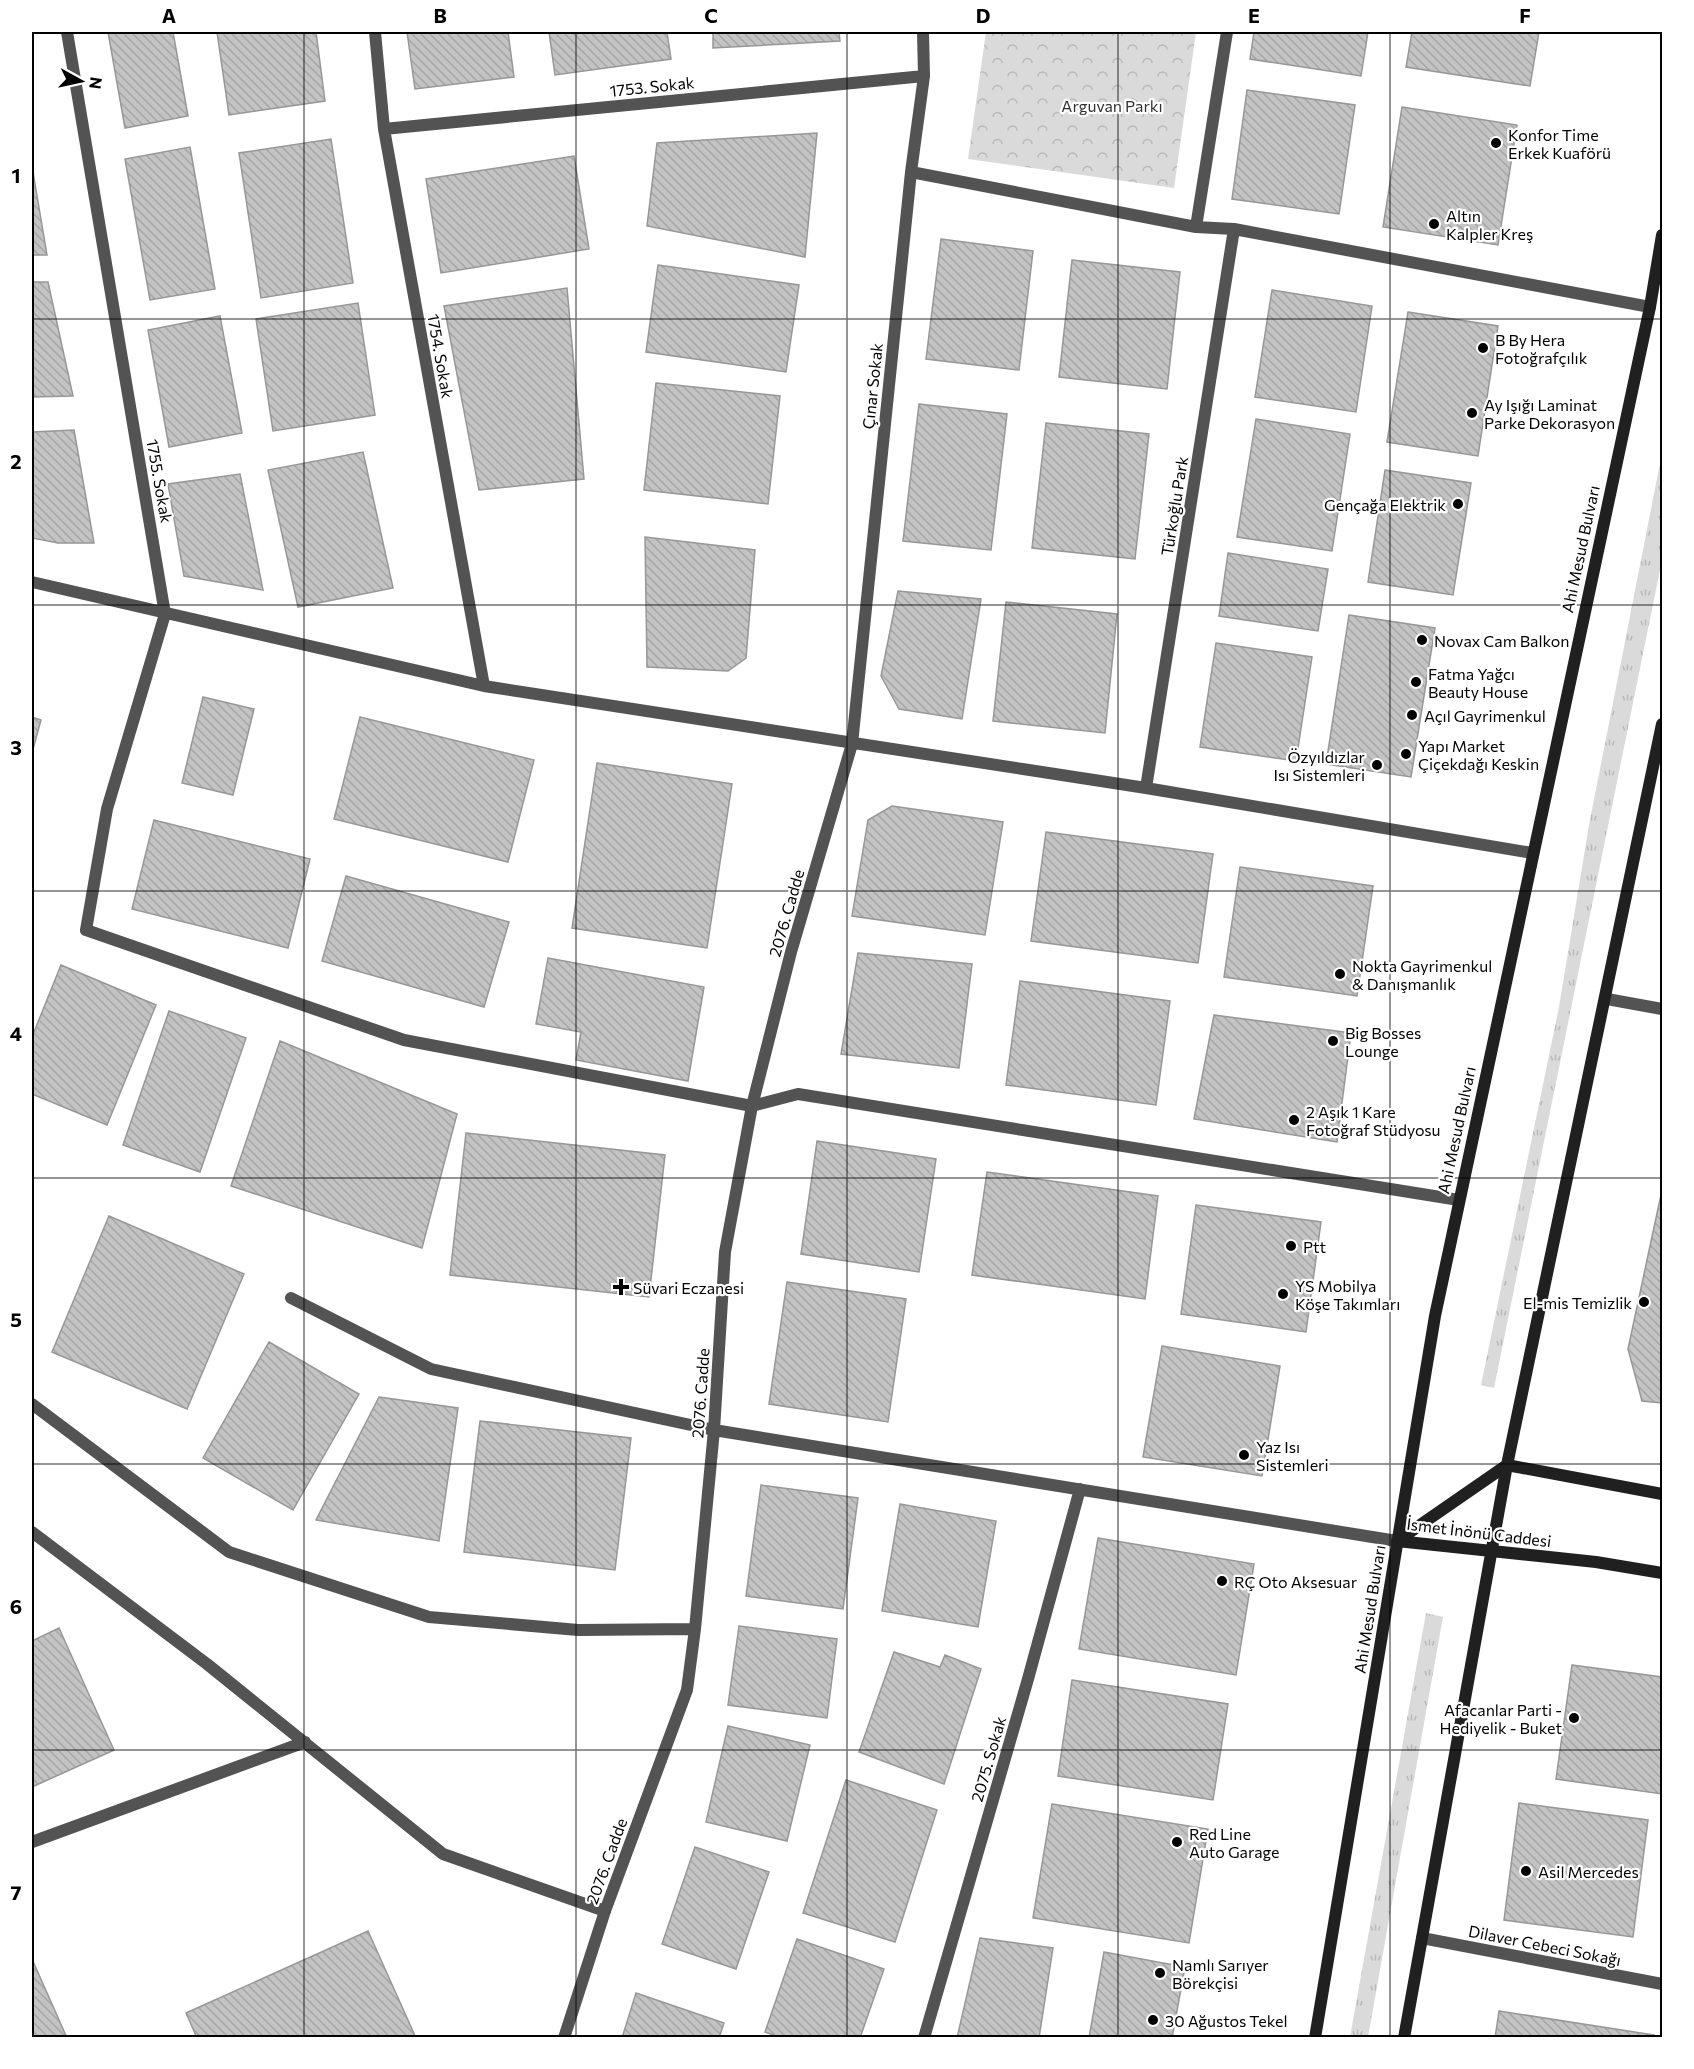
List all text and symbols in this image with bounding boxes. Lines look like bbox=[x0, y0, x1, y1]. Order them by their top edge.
text: A bbox=[162, 3, 176, 27]
text: B bbox=[433, 3, 447, 27]
text: C bbox=[704, 3, 718, 27]
text: D bbox=[976, 3, 990, 27]
text: E bbox=[1248, 3, 1260, 27]
text: F bbox=[1519, 3, 1531, 27]
north arrow bbox=[51, 51, 111, 111]
street label: 1753. Sokak bbox=[609, 72, 695, 100]
text: N bbox=[86, 76, 107, 90]
park label: Arguvan Parkı bbox=[1061, 96, 1163, 115]
place label: Konfor Time Erkek Kuaförü bbox=[1508, 125, 1611, 162]
marker: Konfor Time Erkek Kuaförü bbox=[1489, 136, 1503, 150]
text: 1 bbox=[11, 163, 21, 187]
place label: Altın Kalpler Kreş bbox=[1446, 206, 1533, 243]
marker: Altın Kalpler Kreş bbox=[1427, 217, 1441, 231]
street label: 1754. Sokak bbox=[424, 312, 458, 400]
place label: B By Hera Fotoğrafçılık bbox=[1495, 330, 1588, 367]
marker: B By Hera Fotoğrafçılık bbox=[1476, 341, 1490, 355]
street label: Çınar Sokak bbox=[858, 342, 886, 430]
place label: Ay Işığı Laminat Parke Dekorasyon bbox=[1484, 395, 1615, 432]
marker: Ay Işığı Laminat Parke Dekorasyon bbox=[1465, 406, 1479, 420]
street label: 1755. Sokak bbox=[143, 438, 177, 525]
text: 2 bbox=[10, 449, 22, 473]
street label: Türkoğlu Park bbox=[1157, 455, 1191, 557]
street label: Ahi Mesud Bulvarı bbox=[1557, 484, 1603, 614]
place label: Gençağa Elektrik bbox=[1324, 495, 1446, 514]
marker: Gençağa Elektrik bbox=[1451, 497, 1465, 511]
place label: Novax Cam Balkon bbox=[1434, 631, 1569, 650]
marker: Novax Cam Balkon bbox=[1415, 633, 1429, 647]
place label: Fatma Yağcı Beauty House bbox=[1428, 664, 1528, 701]
marker: Fatma Yağcı Beauty House bbox=[1409, 675, 1423, 689]
place label: Açıl Gayrimenkul bbox=[1424, 706, 1546, 725]
marker: Açıl Gayrimenkul bbox=[1405, 708, 1419, 722]
text: 3 bbox=[10, 735, 22, 759]
place label: Yapı Market Çiçekdağı Keskin bbox=[1418, 736, 1539, 773]
place label: Özyıldızlar Isı Sistemleri bbox=[1273, 747, 1366, 784]
marker: Yapı Market Çiçekdağı Keskin bbox=[1399, 747, 1413, 761]
marker: Özyıldızlar Isı Sistemleri bbox=[1370, 758, 1384, 772]
street label: 2076. Cadde bbox=[764, 867, 808, 959]
place label: Nokta Gayrimenkul & Danışmanlık bbox=[1352, 956, 1492, 993]
marker: Nokta Gayrimenkul & Danışmanlık bbox=[1333, 967, 1347, 981]
text: 4 bbox=[10, 1021, 22, 1045]
place label: Big Bosses Lounge bbox=[1345, 1023, 1421, 1060]
marker: Big Bosses Lounge bbox=[1326, 1034, 1340, 1048]
street label: Ahi Mesud Bulvarı bbox=[1433, 1065, 1479, 1195]
place label: 2 Aşık 1 Kare Fotoğraf Stüdyosu bbox=[1306, 1102, 1441, 1139]
marker: 2 Aşık 1 Kare Fotoğraf Stüdyosu bbox=[1287, 1113, 1301, 1127]
place label: Ptt bbox=[1303, 1237, 1327, 1256]
marker: Ptt bbox=[1284, 1239, 1298, 1253]
place label: YS Mobilya Köşe Takımları bbox=[1295, 1276, 1400, 1313]
place label: Süvari Eczanesi bbox=[633, 1278, 744, 1297]
marker: Süvari Eczanesi bbox=[614, 1280, 628, 1294]
marker: YS Mobilya Köşe Takımları bbox=[1276, 1287, 1290, 1301]
place label: El-mis Temizlik bbox=[1523, 1293, 1632, 1312]
marker: El-mis Temizlik bbox=[1637, 1295, 1651, 1309]
text: 5 bbox=[10, 1307, 22, 1331]
street label: 2076. Cadde bbox=[687, 1347, 713, 1439]
place label: Yaz Isı Sistemleri bbox=[1256, 1437, 1329, 1474]
marker: Yaz Isı Sistemleri bbox=[1237, 1448, 1251, 1462]
street label: İsmet İnönü Caddesi bbox=[1406, 1514, 1552, 1550]
street label: Ahi Mesud Bulvarı bbox=[1349, 1543, 1389, 1675]
place label: RÇ Oto Aksesuar bbox=[1234, 1572, 1358, 1591]
marker: RÇ Oto Aksesuar bbox=[1215, 1574, 1229, 1588]
text: 6 bbox=[10, 1594, 22, 1618]
place label: Afacanlar Parti - Hediyelik - Buket bbox=[1440, 1700, 1562, 1737]
marker: Afacanlar Parti - Hediyelik - Buket bbox=[1567, 1711, 1581, 1725]
street label: 2075. Sokak bbox=[967, 1714, 1009, 1804]
street label: 2076. Cadde bbox=[582, 1815, 630, 1907]
place label: Red Line Auto Garage bbox=[1189, 1824, 1280, 1861]
marker: Red Line Auto Garage bbox=[1170, 1835, 1184, 1849]
place label: Asil Mercedes bbox=[1538, 1862, 1639, 1881]
marker: Asil Mercedes bbox=[1519, 1864, 1533, 1878]
text: 7 bbox=[11, 1880, 22, 1904]
street label: Dilaver Cebeci Sokağı bbox=[1467, 1921, 1623, 1969]
place label: Namlı Sarıyer Börekçisi bbox=[1172, 1955, 1269, 1992]
marker: Namlı Sarıyer Börekçisi bbox=[1153, 1966, 1167, 1980]
place label: 30 Ağustos Tekel bbox=[1165, 2011, 1288, 2030]
marker: 30 Ağustos Tekel bbox=[1146, 2013, 1160, 2027]

